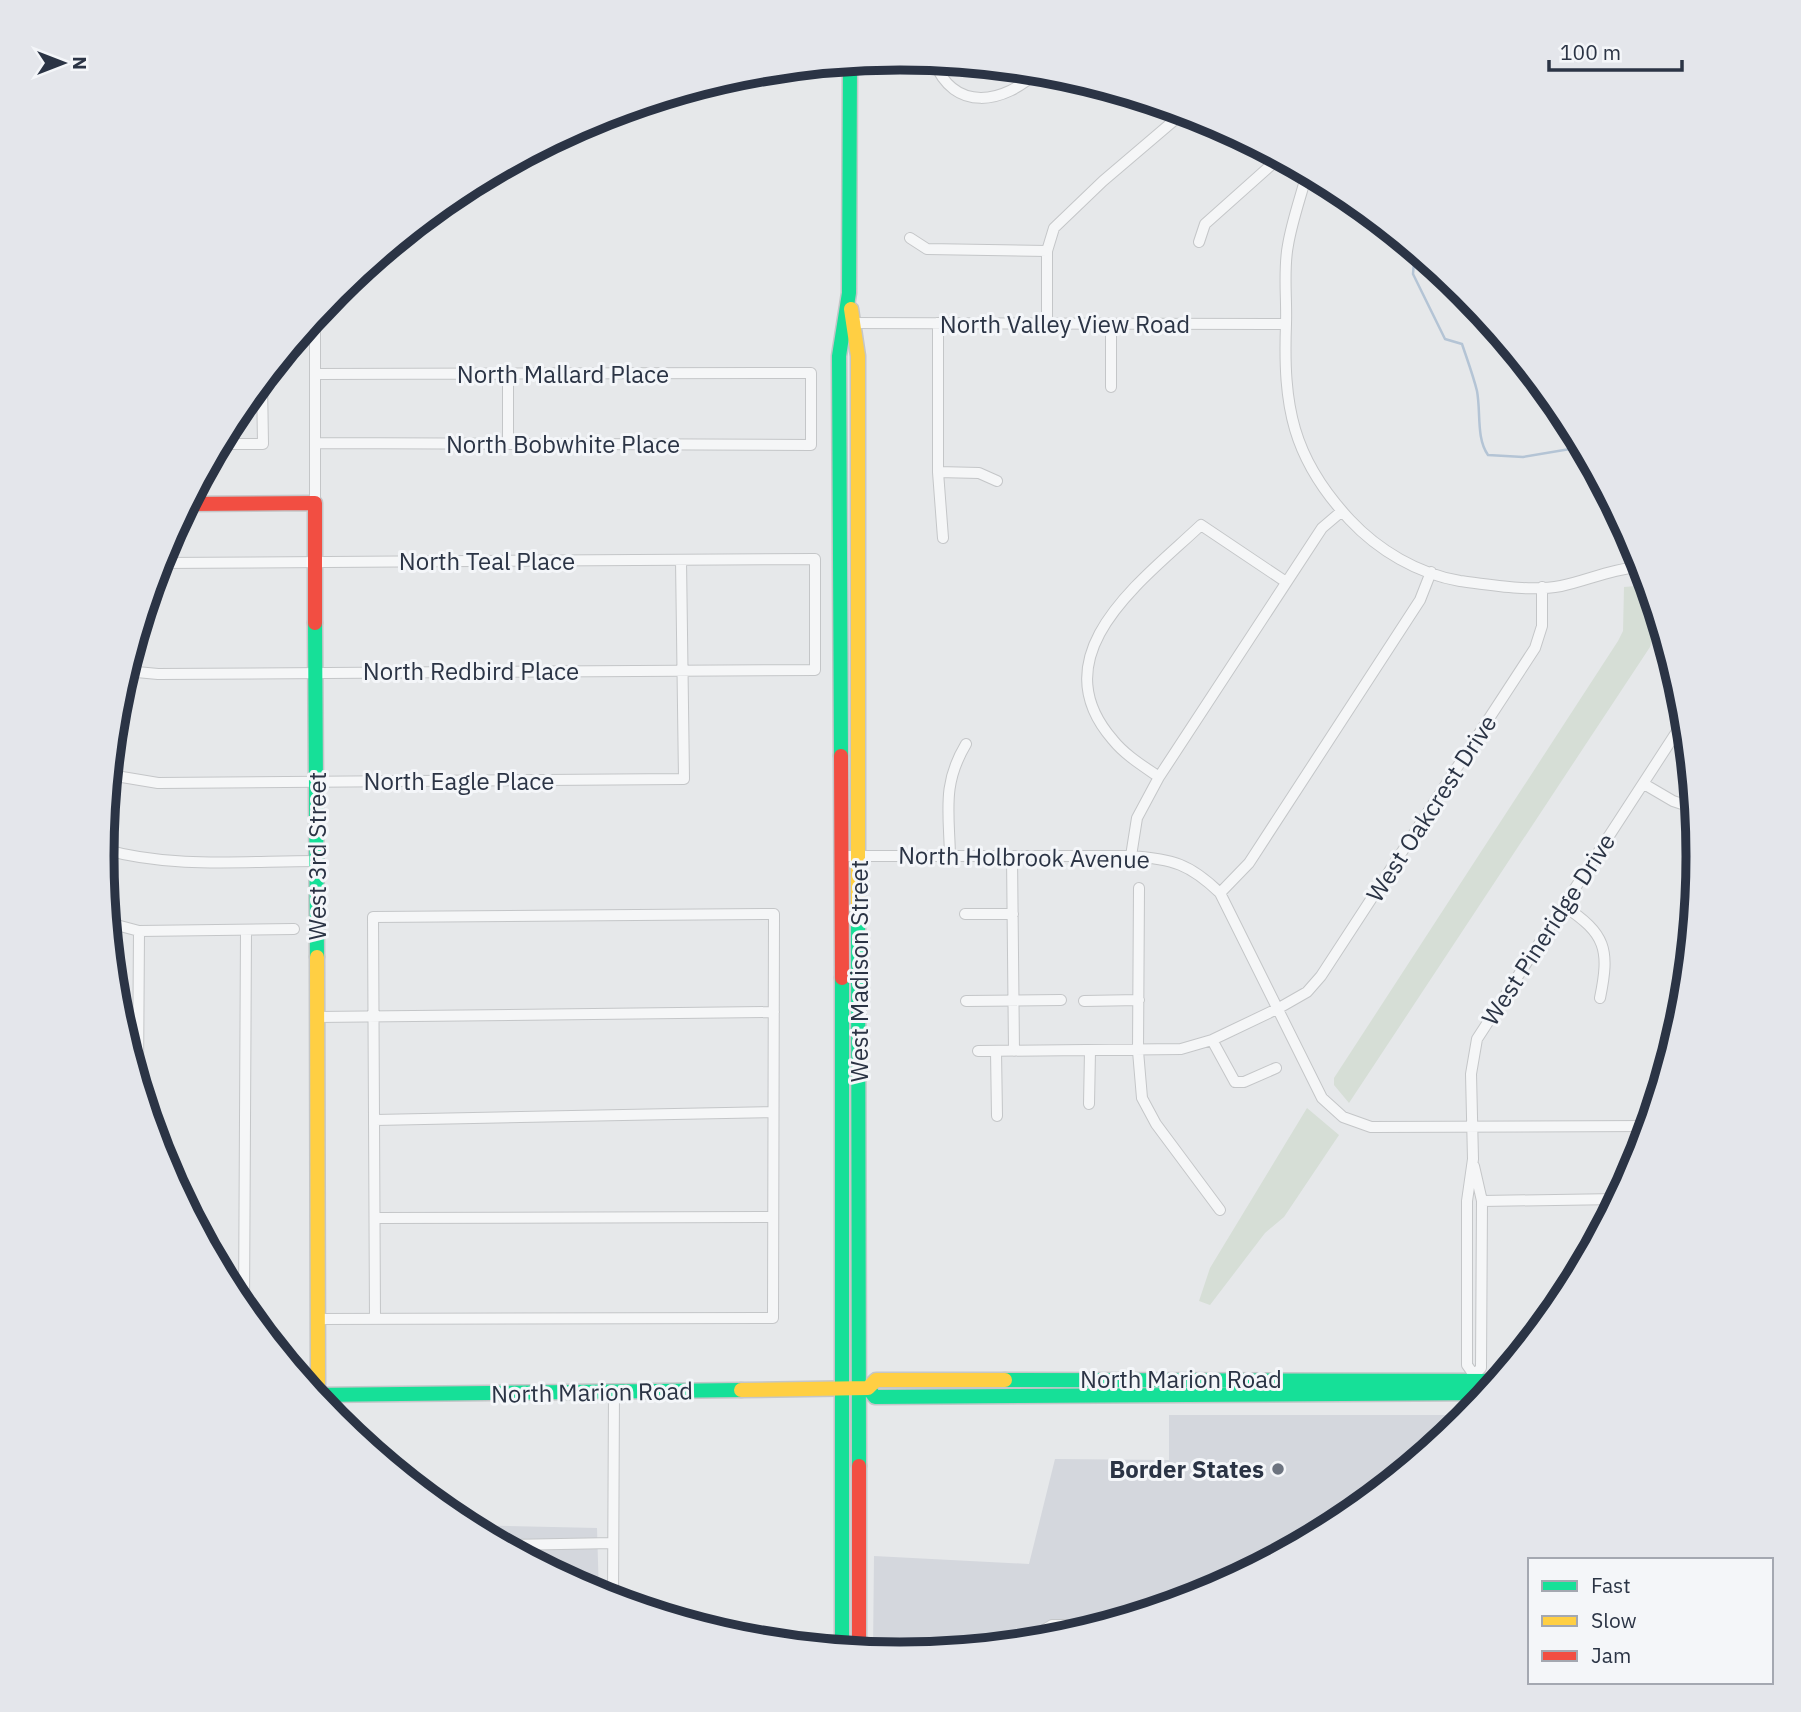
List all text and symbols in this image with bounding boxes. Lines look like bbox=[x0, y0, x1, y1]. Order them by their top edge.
north arrow bbox=[28, 28, 98, 98]
scale bar bbox=[1549, 28, 1682, 72]
text: 100 m bbox=[1560, 38, 1621, 66]
text: N bbox=[68, 56, 92, 70]
street label: North Valley View Road bbox=[940, 308, 1190, 340]
street label: North Mallard Place bbox=[457, 358, 669, 390]
street label: North Bobwhite Place bbox=[446, 428, 680, 460]
street label: North Teal Place bbox=[399, 545, 575, 577]
street label: North Redbird Place bbox=[363, 655, 579, 687]
street label: West Oakcrest Drive bbox=[1358, 708, 1504, 908]
street label: North Eagle Place bbox=[364, 765, 554, 797]
street label: West 3rd Street bbox=[301, 772, 333, 940]
street label: West Pineridge Drive bbox=[1474, 827, 1622, 1031]
street label: North Holbrook Avenue bbox=[898, 839, 1150, 875]
street label: West Madison Street bbox=[843, 860, 875, 1082]
street label: North Marion Road bbox=[1080, 1363, 1282, 1395]
street label: North Marion Road bbox=[491, 1374, 693, 1410]
place label: Border States bbox=[1109, 1453, 1264, 1485]
marker: Border States bbox=[1270, 1461, 1286, 1477]
legend bbox=[1528, 1558, 1773, 1684]
text: Fast bbox=[1591, 1571, 1631, 1599]
text: Slow bbox=[1591, 1606, 1637, 1634]
text: Jam bbox=[1591, 1641, 1631, 1669]

